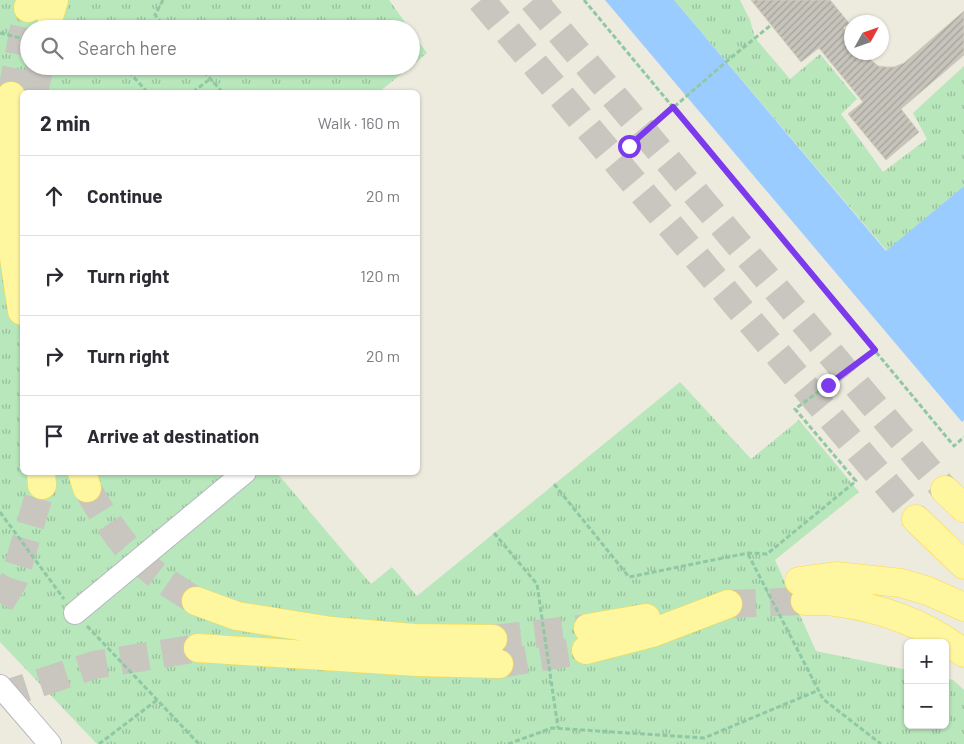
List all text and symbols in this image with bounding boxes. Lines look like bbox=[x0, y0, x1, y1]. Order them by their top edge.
north arrow bbox=[844, 15, 889, 60]
search box bbox=[20, 20, 420, 75]
icon: search bbox=[38, 34, 66, 62]
text: Search here bbox=[78, 36, 177, 59]
text: 2 min bbox=[40, 110, 90, 135]
text: Walk · 160 m bbox=[318, 113, 400, 132]
route start bbox=[618, 135, 641, 158]
icon: ahead bbox=[40, 182, 68, 210]
text: Continue bbox=[87, 184, 163, 207]
text: 20 m bbox=[366, 186, 400, 205]
icon: right bbox=[40, 262, 68, 290]
text: Turn right bbox=[87, 264, 169, 287]
text: 120 m bbox=[360, 266, 400, 285]
icon: right bbox=[40, 342, 68, 370]
text: Turn right bbox=[87, 344, 169, 367]
text: 20 m bbox=[366, 346, 400, 365]
route end bbox=[817, 374, 840, 397]
icon: arrive bbox=[40, 422, 68, 450]
text: Arrive at destination bbox=[87, 424, 259, 447]
map controls bbox=[904, 639, 949, 729]
button: + bbox=[904, 639, 949, 684]
button: − bbox=[904, 684, 949, 729]

